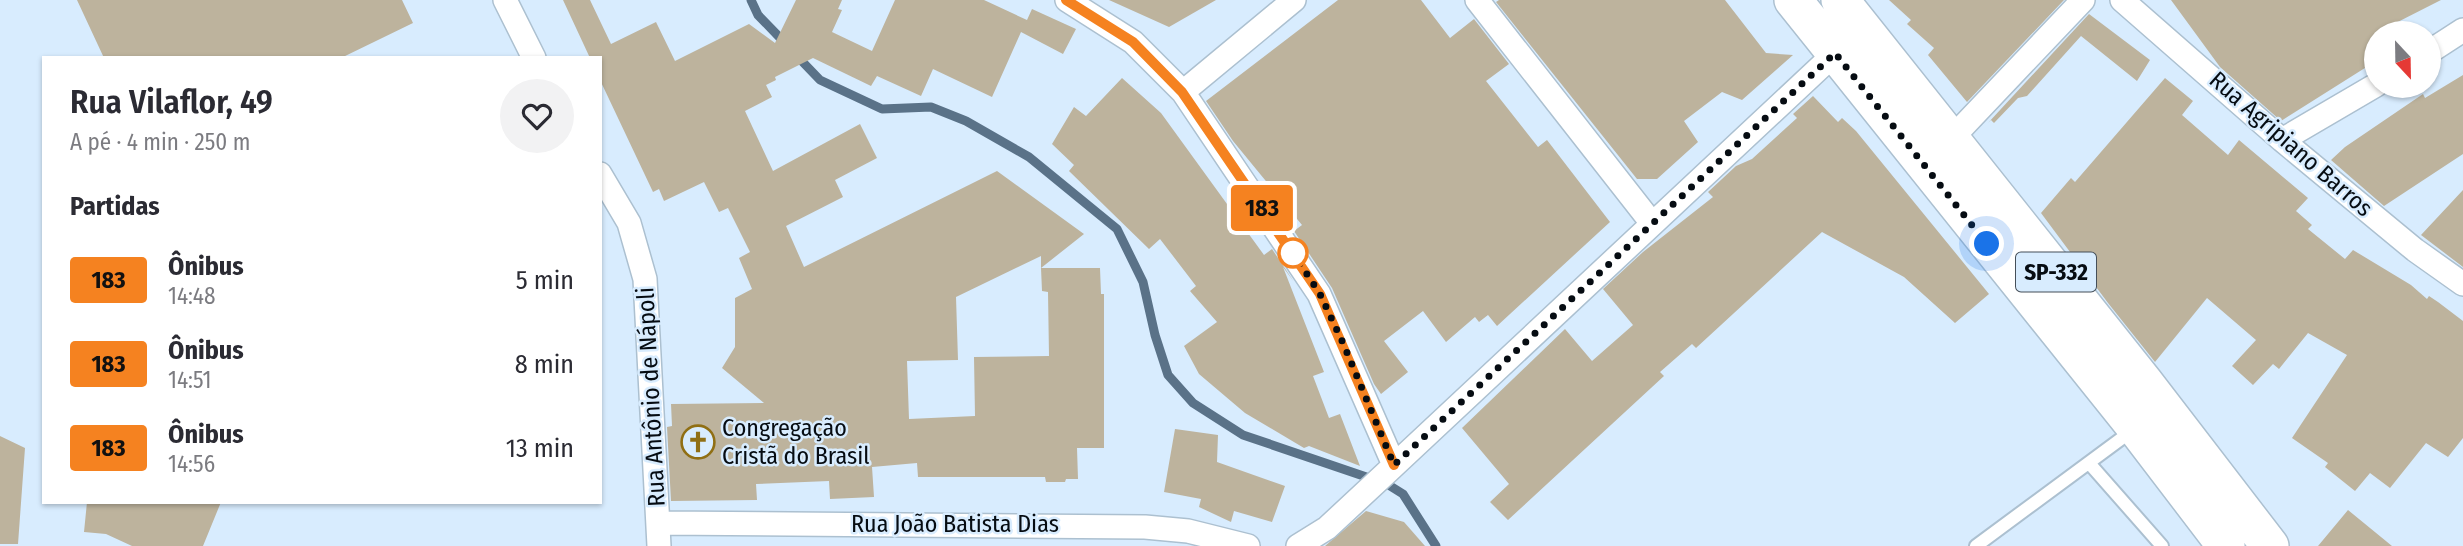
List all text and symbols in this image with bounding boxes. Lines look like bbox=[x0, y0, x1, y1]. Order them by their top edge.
north arrow bbox=[2364, 21, 2441, 98]
map controls bbox=[2364, 21, 2441, 98]
street label: Rua Agripiano Barros bbox=[2204, 66, 2378, 222]
button: heart bbox=[500, 79, 574, 153]
text: Rua Vilaflor, 49 bbox=[70, 82, 273, 122]
text: A pé · 4 min · 250 m bbox=[70, 128, 250, 156]
line badge: 183 bbox=[1222, 185, 1302, 231]
text: Partidas bbox=[70, 191, 160, 222]
text: 183 bbox=[1245, 194, 1279, 222]
your location bbox=[1969, 226, 2004, 261]
unlabelled marker bbox=[1278, 238, 1308, 268]
text: Ônibus bbox=[168, 251, 244, 282]
road number: SP-332 bbox=[2016, 252, 2096, 292]
text: 5 min bbox=[516, 265, 574, 296]
text: 183 bbox=[91, 266, 126, 294]
text: 14:48 bbox=[168, 282, 216, 310]
street label: Rua Antônio de Nápoli bbox=[631, 286, 671, 508]
text: Ônibus bbox=[168, 335, 244, 366]
text: 8 min bbox=[515, 349, 574, 380]
text: 183 bbox=[91, 350, 126, 378]
text: 14:51 bbox=[168, 366, 211, 394]
place label: Congregação Cristã do Brasil bbox=[722, 414, 870, 470]
text: Ônibus bbox=[168, 419, 244, 450]
church icon: Congregação Cristã do Brasil bbox=[679, 423, 717, 461]
text: 13 min bbox=[506, 433, 574, 464]
text: 183 bbox=[91, 434, 126, 462]
text: 14:56 bbox=[168, 450, 215, 478]
street label: Rua João Batista Dias bbox=[851, 510, 1059, 538]

